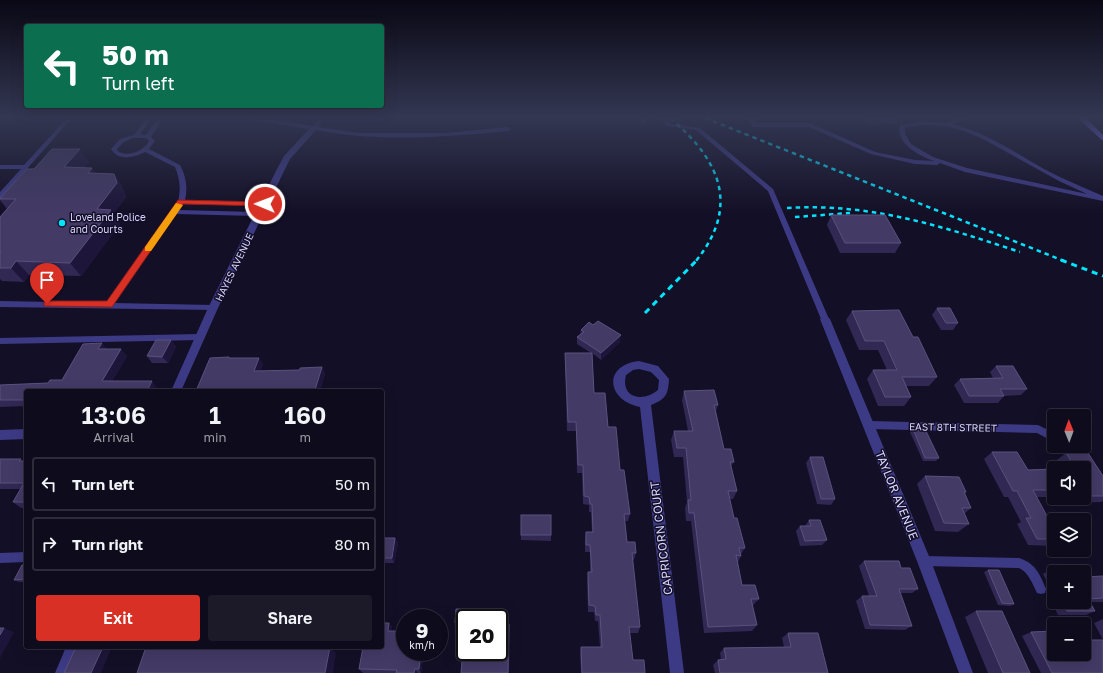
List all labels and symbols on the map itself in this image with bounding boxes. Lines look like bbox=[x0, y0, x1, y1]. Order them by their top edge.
position arrow bbox=[244, 183, 286, 225]
place label: Loveland Police and Courts bbox=[70, 211, 146, 235]
marker: Loveland Police and Courts bbox=[57, 218, 67, 228]
street label: HAYES AVENUE bbox=[212, 231, 256, 303]
pin bbox=[30, 263, 64, 304]
north arrow bbox=[1047, 409, 1091, 453]
street label: EAST 8TH STREET bbox=[909, 420, 997, 434]
street label: TAYLOR AVENUE bbox=[872, 448, 922, 542]
street label: CAPRICORN COURT bbox=[647, 480, 675, 596]
speed limit sign: 20 bbox=[456, 609, 508, 661]

